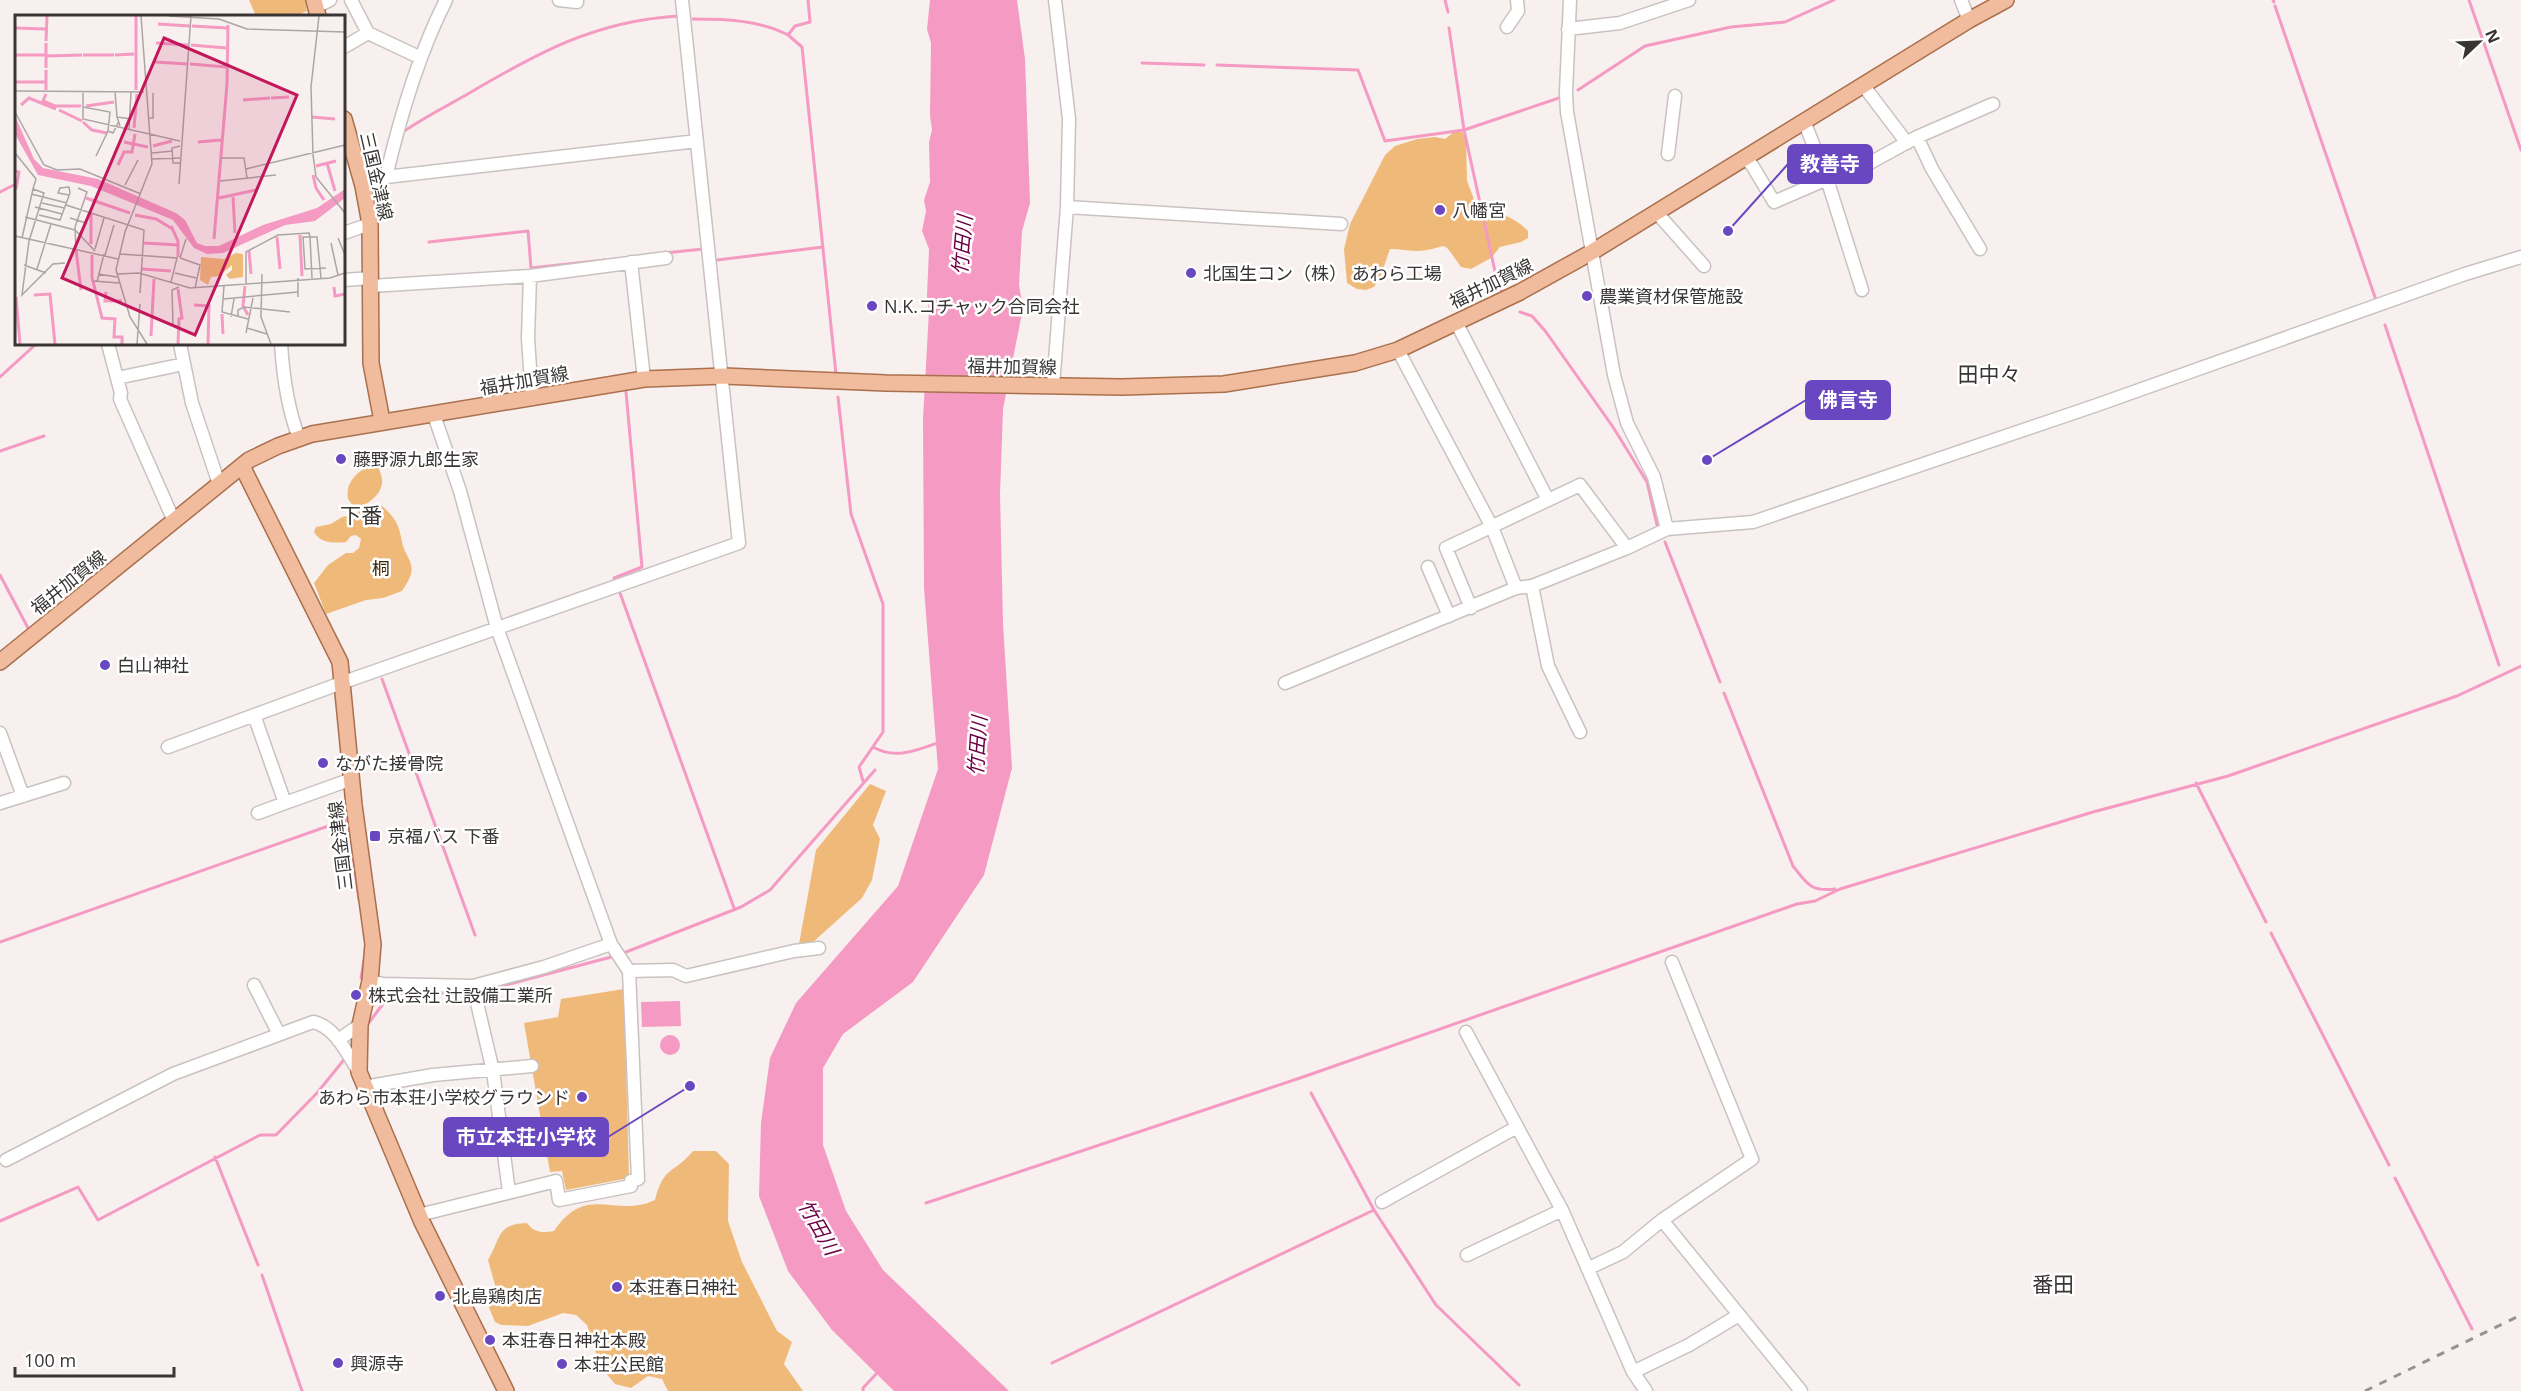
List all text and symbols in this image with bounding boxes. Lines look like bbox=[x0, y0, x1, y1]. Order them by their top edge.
north arrow bbox=[2449, 12, 2509, 72]
inset map bbox=[15, 15, 345, 345]
text: N bbox=[2480, 26, 2505, 46]
street label: 三国金津線 bbox=[355, 129, 399, 223]
callout: 教善寺 bbox=[1788, 145, 1872, 183]
text: 教善寺 bbox=[1800, 150, 1860, 177]
place label: 八幡宮 bbox=[1452, 198, 1506, 222]
marker: 八幡宮 bbox=[1433, 203, 1447, 217]
water label: 竹田川 bbox=[946, 212, 978, 276]
street label: 福井加賀線 bbox=[1445, 252, 1537, 314]
place label: 北国生コン（株） あわら工場 bbox=[1203, 261, 1442, 285]
marker: 北国生コン（株） あわら工場 bbox=[1184, 266, 1198, 280]
place label: 農業資材保管施設 bbox=[1599, 284, 1743, 308]
marker: 農業資材保管施設 bbox=[1580, 289, 1594, 303]
place label: N.K.コチャック合同会社 bbox=[884, 294, 1080, 318]
marker: N.K.コチャック合同会社 bbox=[865, 299, 879, 313]
street label: 福井加賀線 bbox=[967, 353, 1057, 379]
street label: 福井加賀線 bbox=[478, 360, 570, 400]
district label: 田中々 bbox=[1958, 360, 2021, 388]
callout: 佛言寺 bbox=[1806, 381, 1890, 419]
text: 佛言寺 bbox=[1818, 386, 1878, 413]
place label: 藤野源九郎生家 bbox=[353, 447, 479, 471]
marker: 藤野源九郎生家 bbox=[334, 452, 348, 466]
district label: 下番 bbox=[340, 501, 382, 529]
street label: 福井加賀線 bbox=[25, 544, 111, 620]
park label: 桐 bbox=[372, 556, 390, 580]
place label: 白山神社 bbox=[117, 653, 189, 677]
marker: 白山神社 bbox=[98, 658, 112, 672]
water label: 竹田川 bbox=[961, 713, 993, 777]
place label: ながた接骨院 bbox=[335, 751, 443, 775]
marker: ながた接骨院 bbox=[316, 756, 330, 770]
street label: 三国金津線 bbox=[323, 800, 357, 892]
place label: 京福バス 下番 bbox=[387, 824, 500, 848]
marker: 京福バス 下番 bbox=[368, 829, 382, 843]
place label: 株式会社 辻設備工業所 bbox=[368, 983, 553, 1007]
marker: 株式会社 辻設備工業所 bbox=[349, 988, 363, 1002]
place label: あわら市本荘小学校グラウンド bbox=[318, 1085, 570, 1109]
marker: あわら市本荘小学校グラウンド bbox=[575, 1090, 589, 1104]
callout: 市立本荘小学校 bbox=[444, 1118, 608, 1156]
text: 市立本荘小学校 bbox=[456, 1123, 596, 1150]
water label: 竹田川 bbox=[792, 1194, 847, 1261]
district label: 番田 bbox=[2032, 1270, 2074, 1298]
place label: 本荘春日神社 bbox=[629, 1275, 737, 1299]
marker: 本荘春日神社 bbox=[610, 1280, 624, 1294]
place label: 北島鶏肉店 bbox=[452, 1284, 542, 1308]
marker: 北島鶏肉店 bbox=[433, 1289, 447, 1303]
place label: 本荘春日神社本殿 bbox=[502, 1328, 646, 1352]
marker: 本荘春日神社本殿 bbox=[483, 1333, 497, 1347]
scale bar bbox=[15, 1340, 174, 1378]
text: 100 m bbox=[24, 1348, 76, 1372]
place label: 興源寺 bbox=[350, 1351, 404, 1375]
place label: 本荘公民館 bbox=[574, 1352, 664, 1376]
marker: 興源寺 bbox=[331, 1356, 345, 1370]
marker: 本荘公民館 bbox=[555, 1357, 569, 1371]

